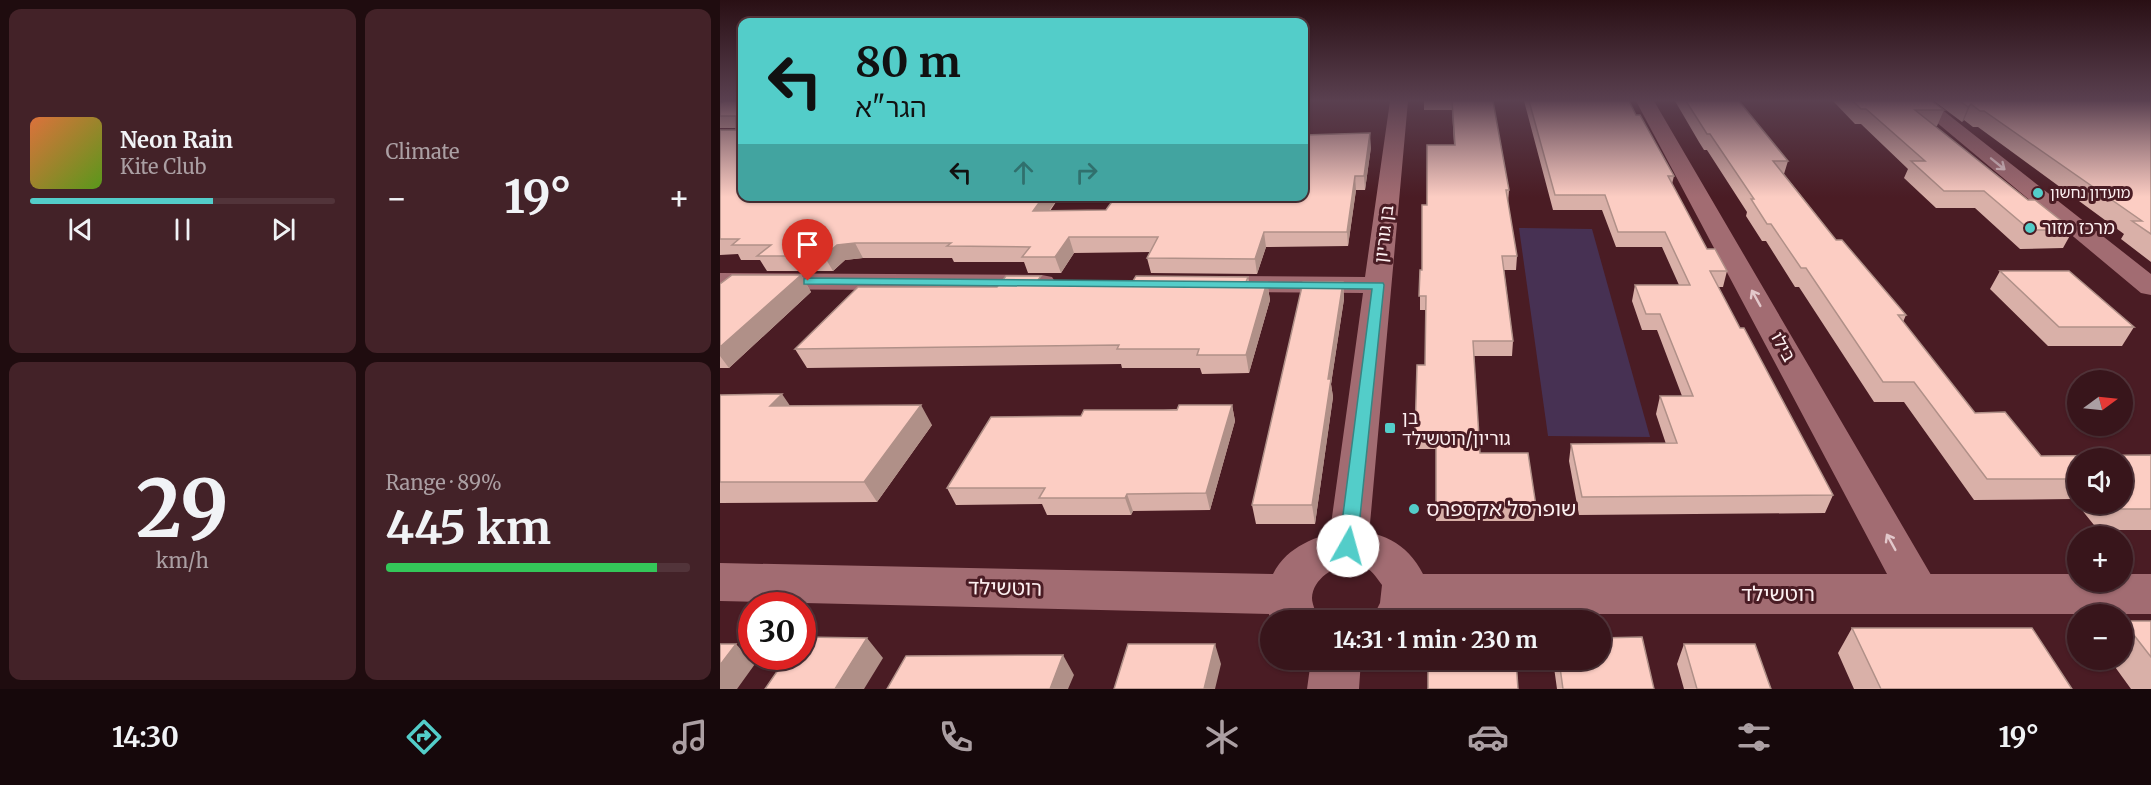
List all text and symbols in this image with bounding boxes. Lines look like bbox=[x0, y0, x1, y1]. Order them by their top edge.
text: 80 m bbox=[855, 36, 961, 88]
icon: left bbox=[756, 42, 834, 120]
text: הגר"א bbox=[855, 90, 927, 124]
text: Neon Rain bbox=[120, 126, 233, 154]
text: Climate bbox=[386, 139, 460, 164]
text: Kite Club bbox=[120, 154, 206, 179]
icon: left bbox=[944, 156, 977, 189]
icon: ahead bbox=[1007, 156, 1040, 189]
icon: right bbox=[1070, 156, 1103, 189]
one-way arrow bbox=[1990, 157, 2006, 170]
text: 19° bbox=[504, 169, 572, 225]
text: − bbox=[386, 178, 408, 219]
text: + bbox=[668, 178, 690, 219]
place label: מועדון נחשון bbox=[2050, 183, 2131, 202]
marker: מועדון נחשון bbox=[2031, 186, 2045, 200]
street label: בן גוריון bbox=[1369, 204, 1398, 264]
icon: previous bbox=[64, 213, 97, 246]
icon: pause bbox=[166, 213, 199, 246]
icon: next bbox=[267, 213, 300, 246]
place label: מרכז מזור bbox=[2042, 216, 2115, 239]
pin bbox=[782, 219, 833, 281]
marker: מרכז מזור bbox=[2023, 221, 2037, 235]
icon: arrive bbox=[791, 228, 824, 261]
one-way arrow bbox=[1750, 290, 1762, 307]
street label: בילו bbox=[1766, 328, 1801, 366]
north arrow bbox=[2067, 370, 2133, 436]
map controls bbox=[2067, 370, 2133, 670]
place label: בן גוריון/רוטשילד bbox=[1402, 406, 1511, 450]
marker: בן גוריון/רוטשילד bbox=[1383, 421, 1397, 435]
button: sound bbox=[2067, 448, 2133, 514]
text: 29 bbox=[136, 460, 229, 558]
text: Range · 89% bbox=[386, 470, 502, 495]
place label: שופרסל אקספרס bbox=[1426, 495, 1576, 522]
text: 445 km bbox=[386, 500, 551, 556]
marker: שופרסל אקספרס bbox=[1407, 502, 1421, 516]
position arrow bbox=[1316, 514, 1380, 578]
button: + bbox=[2067, 526, 2133, 592]
one-way arrow bbox=[1885, 534, 1897, 551]
text: km/h bbox=[156, 548, 209, 573]
street label: רוטשילד bbox=[968, 573, 1042, 602]
street label: רוטשילד bbox=[1741, 580, 1815, 607]
speed limit sign: 30 bbox=[738, 592, 816, 670]
button: − bbox=[2067, 604, 2133, 670]
text: 14:31 · 1 min · 230 m bbox=[1333, 626, 1538, 654]
icon: directions bbox=[403, 716, 445, 758]
icon: music bbox=[669, 716, 711, 758]
icon: phone bbox=[935, 716, 977, 758]
icon: climate bbox=[1201, 716, 1243, 758]
icon: car bbox=[1467, 716, 1509, 758]
icon: filters bbox=[1733, 716, 1775, 758]
text: 14:30 bbox=[112, 720, 179, 754]
text: 19° bbox=[1999, 720, 2039, 754]

